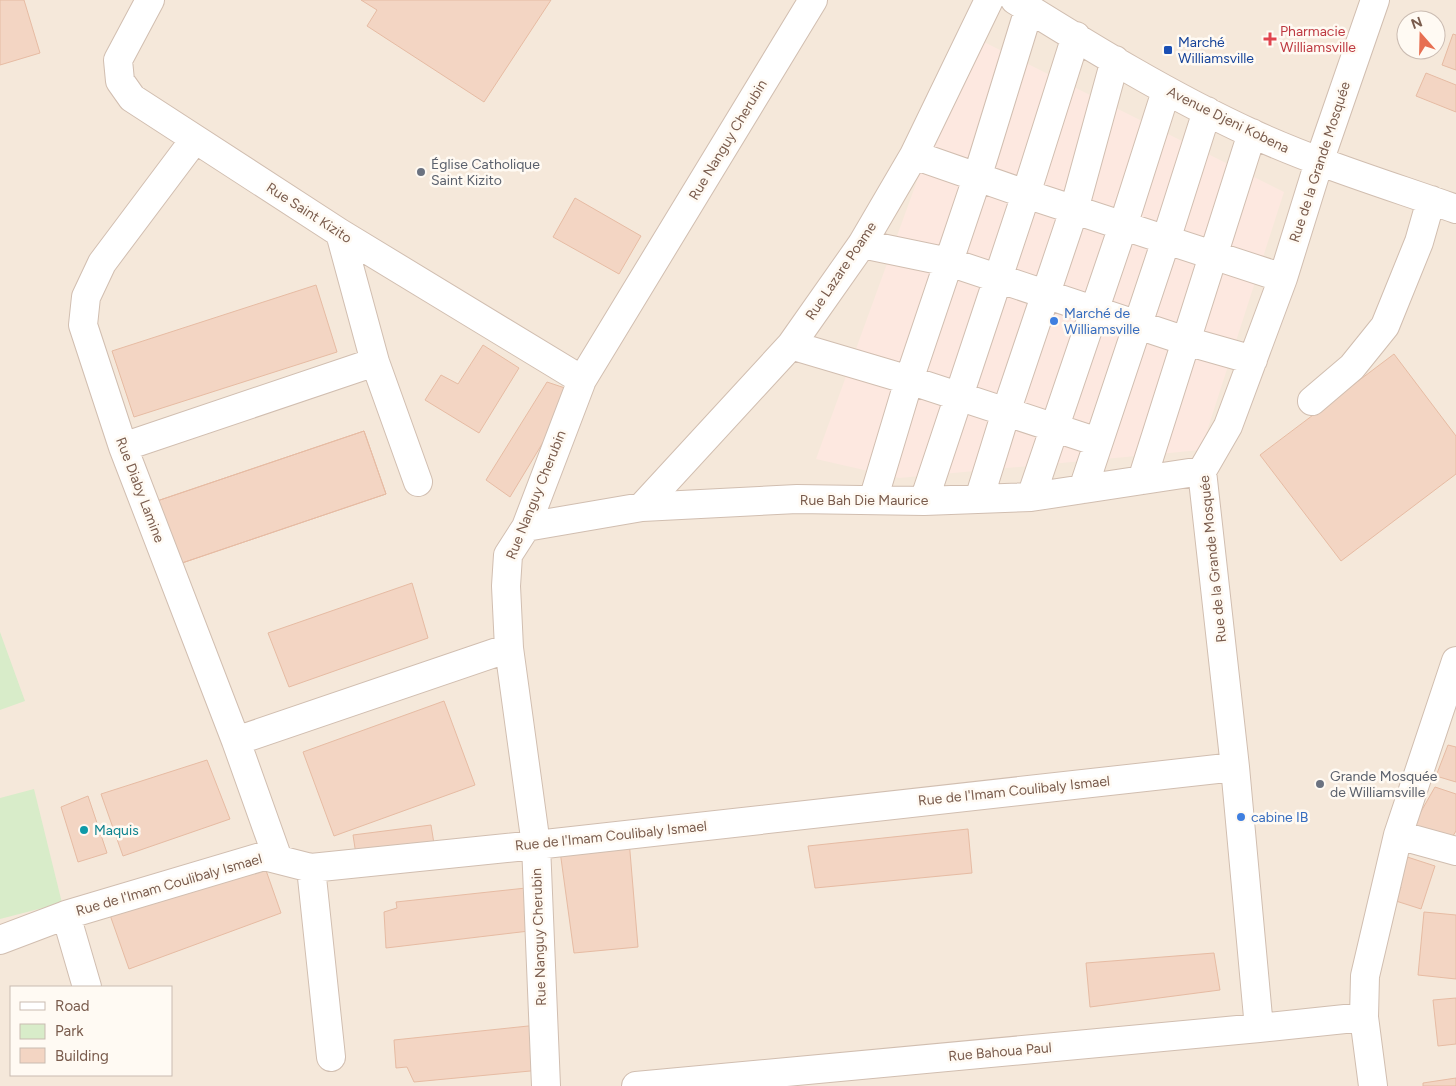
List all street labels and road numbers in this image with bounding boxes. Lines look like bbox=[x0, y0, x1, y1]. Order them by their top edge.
street label: Rue Nanguy Cherubin bbox=[685, 76, 771, 203]
street label: Rue de la Grande Mosquée bbox=[1286, 79, 1354, 245]
street label: Avenue Djeni Kobena bbox=[1164, 83, 1292, 157]
street label: Rue Saint Kizito bbox=[263, 179, 355, 247]
street label: Rue Lazare Poame bbox=[802, 218, 880, 323]
street label: Rue Nanguy Cherubin bbox=[502, 428, 570, 562]
street label: Rue Diaby Lamine bbox=[112, 435, 168, 545]
street label: Rue de la Grande Mosquée bbox=[1196, 474, 1230, 643]
street label: Rue Bah Die Maurice bbox=[800, 492, 929, 509]
street label: Rue de l'Imam Coulibaly Ismael bbox=[917, 772, 1111, 810]
street label: Rue de l'Imam Coulibaly Ismael bbox=[514, 817, 708, 855]
street label: Rue de l'Imam Coulibaly Ismael bbox=[74, 850, 264, 920]
street label: Rue Nanguy Cherubin bbox=[528, 868, 550, 1006]
street label: Rue Bahoua Paul bbox=[948, 1039, 1052, 1065]

